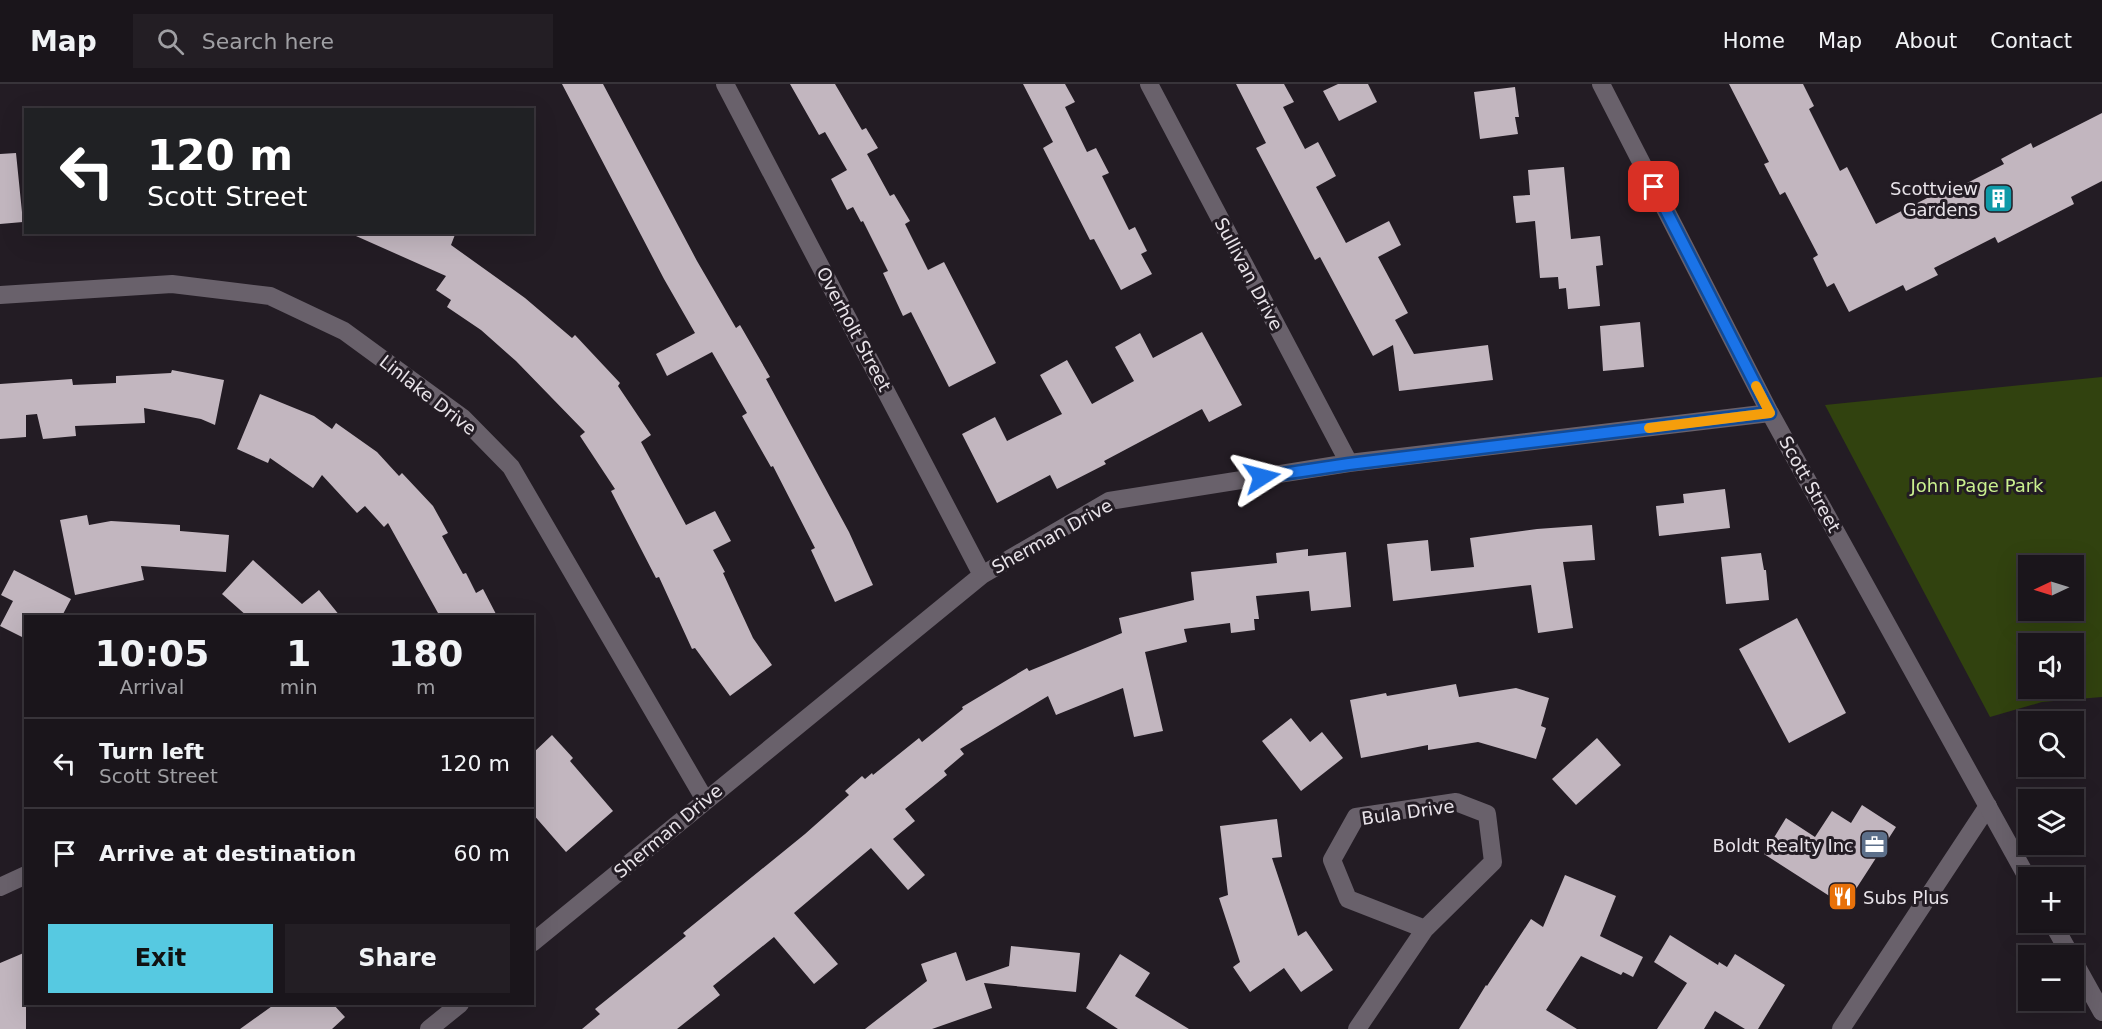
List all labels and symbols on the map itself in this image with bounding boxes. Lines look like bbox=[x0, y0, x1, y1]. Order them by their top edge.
pin bbox=[1628, 161, 1679, 212]
place label: Scottview Gardens bbox=[1890, 178, 1978, 220]
building icon: Scottview Gardens bbox=[1983, 182, 2015, 214]
street label: Sullivan Drive bbox=[1210, 214, 1288, 334]
street label: Overholt Street bbox=[812, 263, 896, 395]
street label: Linlake Drive bbox=[375, 351, 481, 439]
street label: Scott Street bbox=[1775, 432, 1845, 536]
position arrow bbox=[1230, 445, 1294, 509]
park label: John Page Park bbox=[1909, 475, 2044, 496]
street label: Sherman Drive bbox=[988, 494, 1116, 578]
north arrow bbox=[2018, 555, 2084, 621]
street label: Sherman Drive bbox=[610, 780, 726, 882]
street label: Bula Drive bbox=[1360, 795, 1456, 829]
office icon: Boldt Realty Inc bbox=[1859, 829, 1891, 861]
place label: Boldt Realty Inc bbox=[1713, 835, 1854, 856]
restaurant icon: Subs Plus bbox=[1826, 881, 1858, 913]
place label: Subs Plus bbox=[1863, 887, 1949, 908]

